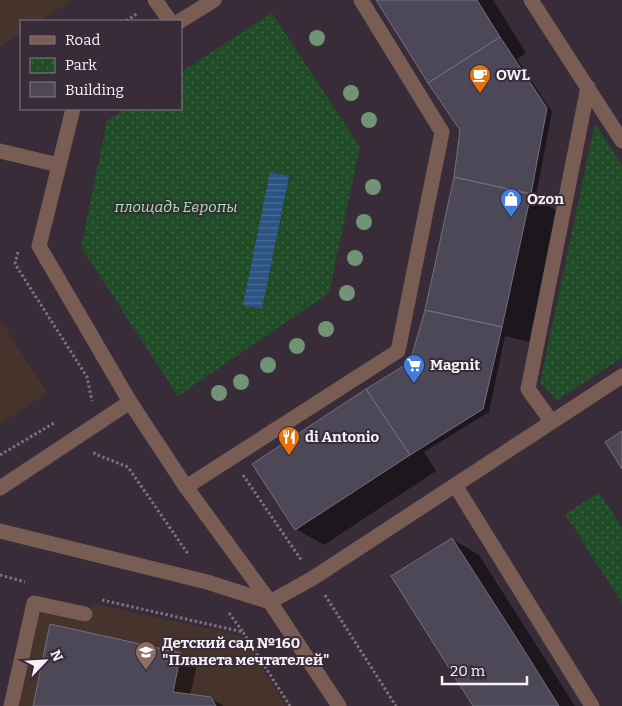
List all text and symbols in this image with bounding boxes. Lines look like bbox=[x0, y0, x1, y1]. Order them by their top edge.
legend bbox=[20, 20, 182, 110]
text: Road bbox=[65, 31, 100, 49]
text: Park bbox=[65, 56, 97, 74]
cafe icon: OWL bbox=[468, 63, 492, 94]
place label: OWL bbox=[496, 66, 530, 84]
text: Building bbox=[65, 81, 124, 99]
shop icon: Ozon bbox=[499, 187, 523, 218]
place label: Ozon bbox=[527, 190, 564, 208]
park label: площадь Европы bbox=[114, 198, 237, 216]
supermarket icon: Magnit bbox=[402, 353, 426, 384]
place label: Magnit bbox=[430, 356, 480, 374]
restaurant icon: di Antonio bbox=[277, 425, 301, 456]
place label: di Antonio bbox=[305, 428, 379, 446]
place label: Детский сад №160 "Планета мечтателей" bbox=[162, 634, 330, 669]
north arrow bbox=[20, 636, 70, 686]
school or university icon: Детский сад №160 "Планета мечтателей" bbox=[134, 640, 158, 671]
text: N bbox=[46, 647, 66, 664]
scale bar bbox=[442, 654, 527, 686]
text: 20 m bbox=[450, 662, 486, 680]

